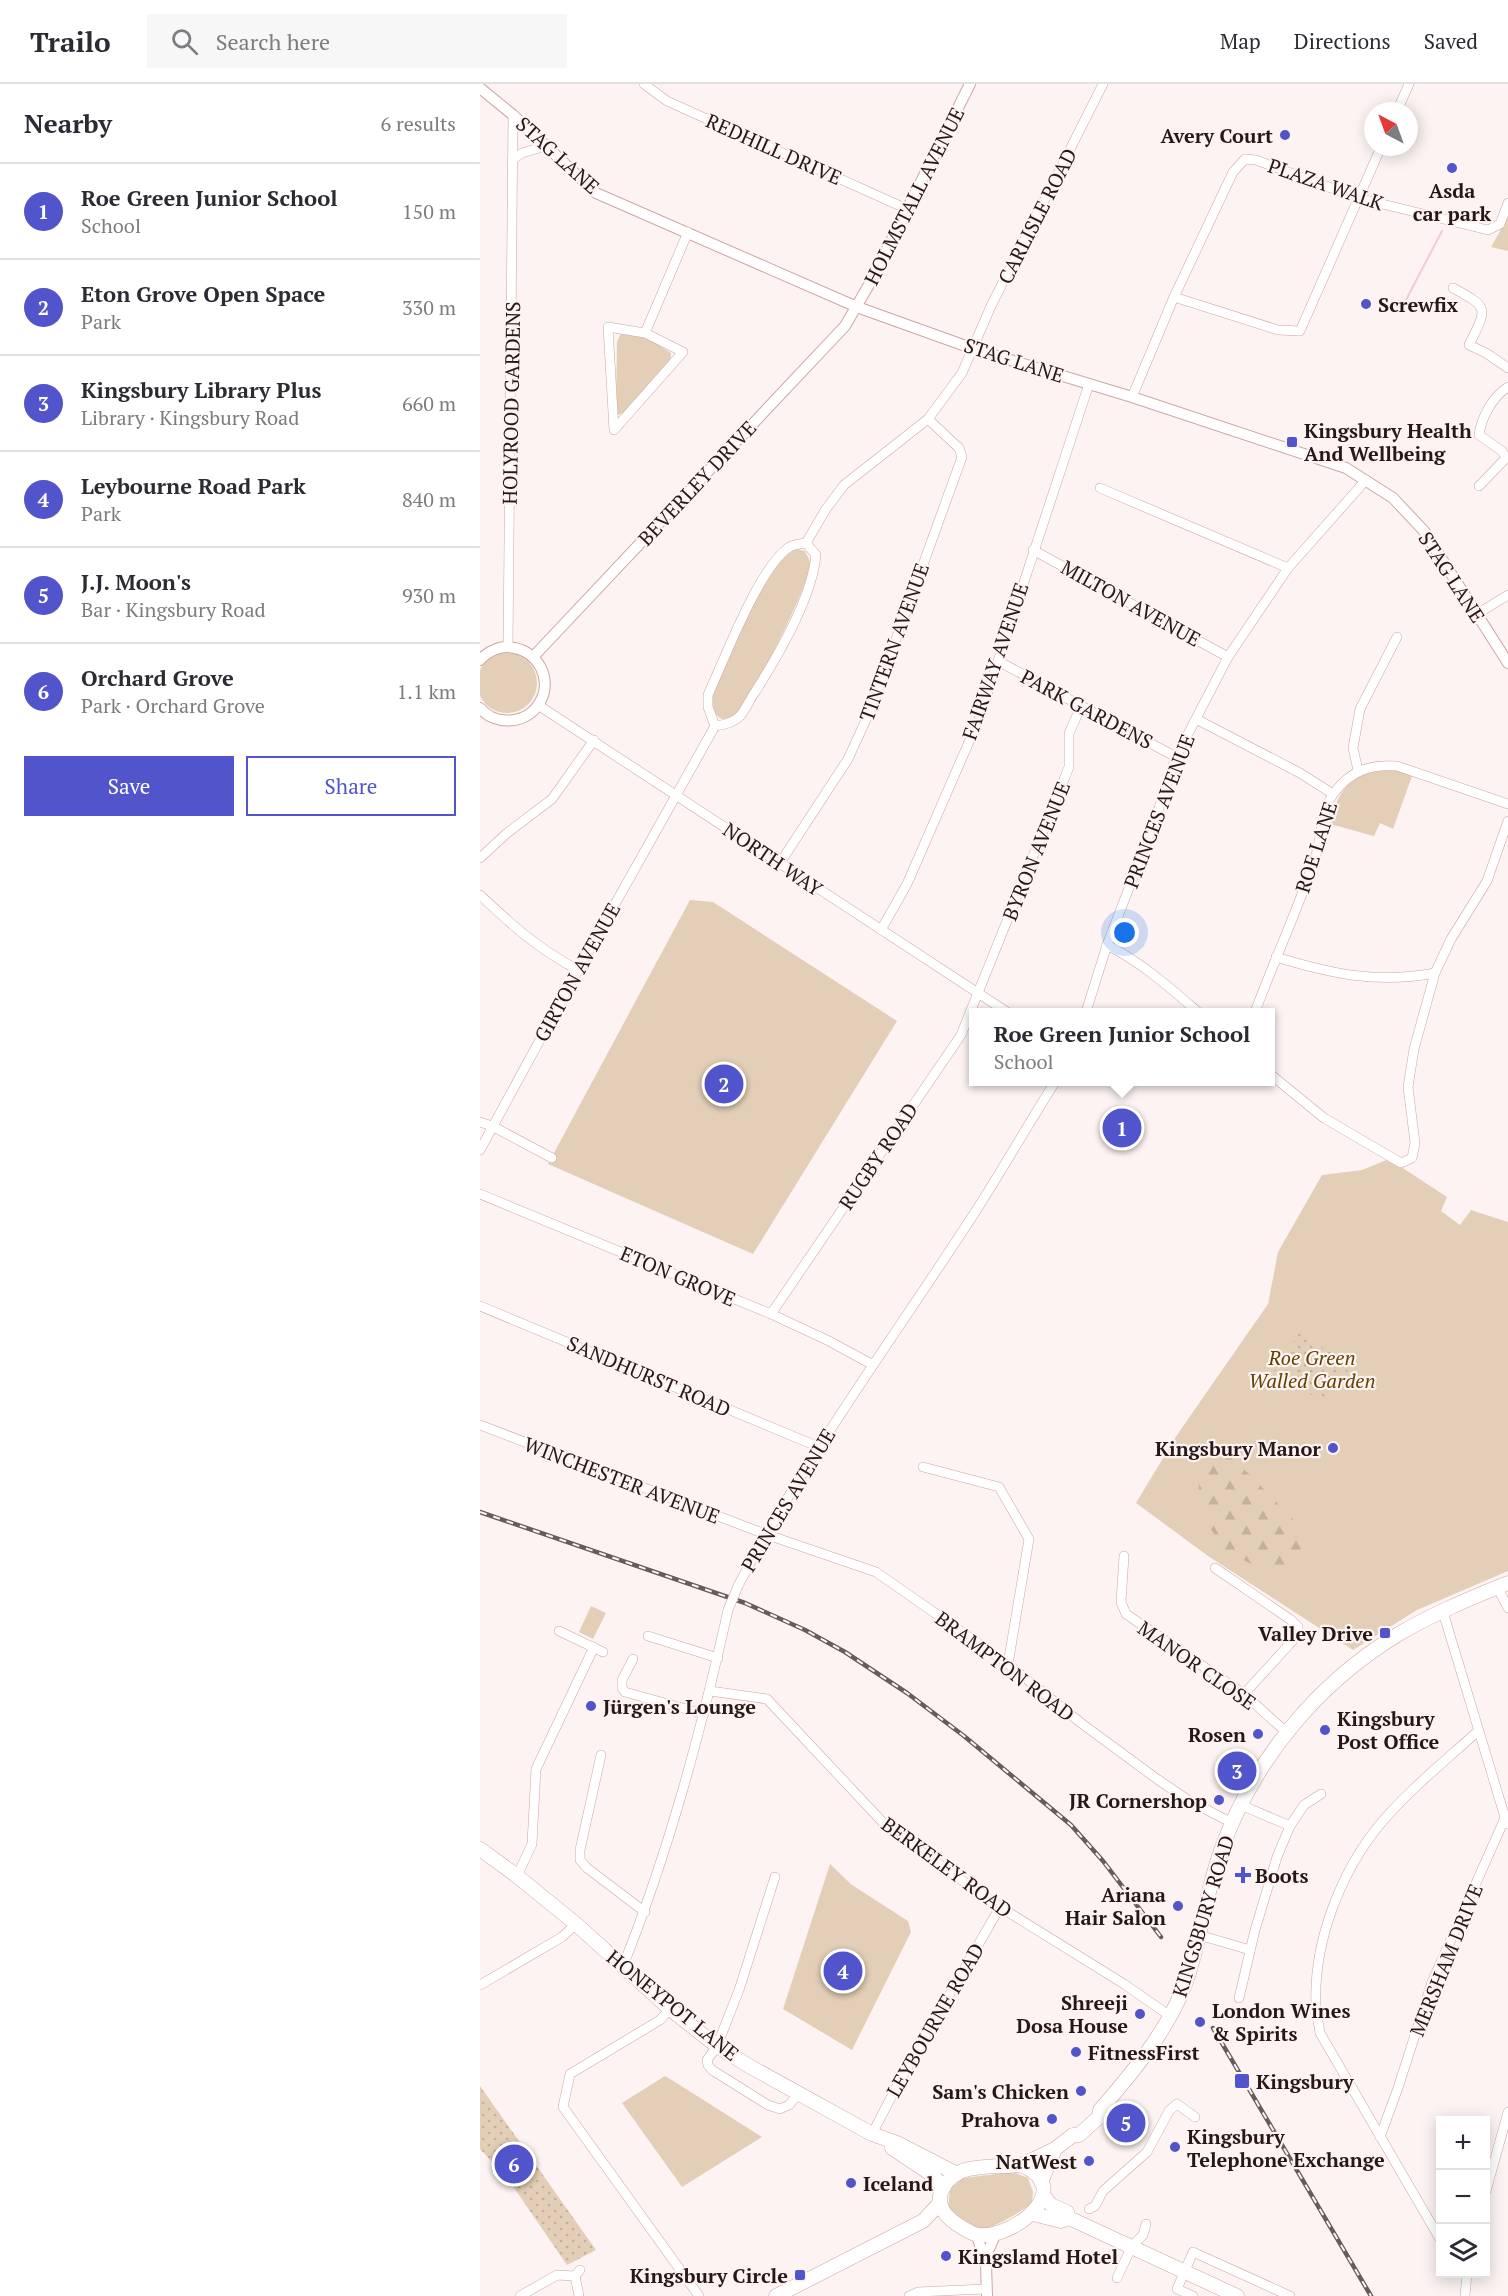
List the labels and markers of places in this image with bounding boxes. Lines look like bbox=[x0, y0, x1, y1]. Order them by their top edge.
place label: Avery Court bbox=[1160, 122, 1273, 149]
marker: Avery Court bbox=[1278, 128, 1292, 142]
marker: Asda car park bbox=[1445, 161, 1459, 175]
place label: Asda car park bbox=[1413, 177, 1492, 227]
place label: Screwfix bbox=[1378, 291, 1458, 318]
marker: Screwfix bbox=[1359, 297, 1373, 311]
place label: Kingsbury Health And Wellbeing bbox=[1304, 417, 1472, 467]
marker: Kingsbury Health And Wellbeing bbox=[1285, 435, 1299, 449]
pin: 2 bbox=[704, 1062, 744, 1106]
pin: 1 bbox=[1102, 1106, 1142, 1150]
place label: Kingsbury Manor bbox=[1155, 1435, 1321, 1462]
marker: Kingsbury Manor bbox=[1326, 1441, 1340, 1455]
place label: Valley Drive bbox=[1258, 1620, 1373, 1647]
marker: Valley Drive bbox=[1378, 1626, 1392, 1640]
place label: Jürgen's Lounge bbox=[603, 1693, 756, 1720]
marker: Jürgen's Lounge bbox=[584, 1699, 598, 1713]
place label: Kingsbury Post Office bbox=[1337, 1705, 1440, 1755]
place label: Rosen bbox=[1188, 1721, 1246, 1748]
marker: Kingsbury Post Office bbox=[1318, 1723, 1332, 1737]
marker: Rosen bbox=[1251, 1727, 1265, 1741]
pin: 3 bbox=[1218, 1748, 1257, 1794]
place label: JR Cornershop bbox=[1069, 1787, 1207, 1814]
marker: JR Cornershop bbox=[1212, 1793, 1226, 1807]
place label: Boots bbox=[1255, 1862, 1309, 1889]
marker: Boots bbox=[1236, 1868, 1250, 1882]
place label: Ariana Hair Salon bbox=[1065, 1881, 1166, 1931]
marker: Ariana Hair Salon bbox=[1171, 1899, 1185, 1913]
pin: 4 bbox=[824, 1948, 862, 1994]
place label: Shreeji Dosa House bbox=[1016, 1989, 1128, 2039]
place label: London Wines & Spirits bbox=[1212, 1997, 1351, 2047]
marker: Shreeji Dosa House bbox=[1133, 2007, 1147, 2021]
marker: London Wines & Spirits bbox=[1193, 2015, 1207, 2029]
place label: FitnessFirst bbox=[1088, 2039, 1200, 2066]
marker: FitnessFirst bbox=[1069, 2045, 1083, 2059]
place label: Kingsbury bbox=[1256, 2068, 1354, 2095]
marker: Kingsbury bbox=[1233, 2072, 1251, 2090]
place label: Sam's Chicken bbox=[932, 2078, 1069, 2105]
marker: Sam's Chicken bbox=[1074, 2084, 1088, 2098]
pin: 5 bbox=[1106, 2100, 1146, 2146]
place label: Prahova bbox=[961, 2106, 1040, 2133]
marker: Prahova bbox=[1045, 2112, 1059, 2126]
place label: Kingsbury Telephone Exchange bbox=[1187, 2123, 1385, 2173]
marker: Kingsbury Telephone Exchange bbox=[1168, 2140, 1182, 2154]
pin: 6 bbox=[495, 2142, 534, 2186]
place label: NatWest bbox=[996, 2148, 1077, 2175]
marker: NatWest bbox=[1082, 2154, 1096, 2168]
place label: Iceland bbox=[863, 2170, 933, 2197]
marker: Iceland bbox=[844, 2176, 858, 2190]
place label: Kingslamd Hotel bbox=[958, 2243, 1119, 2270]
marker: Kingslamd Hotel bbox=[939, 2249, 953, 2263]
place label: Kingsbury Circle bbox=[630, 2262, 788, 2289]
marker: Kingsbury Circle bbox=[793, 2268, 807, 2282]

